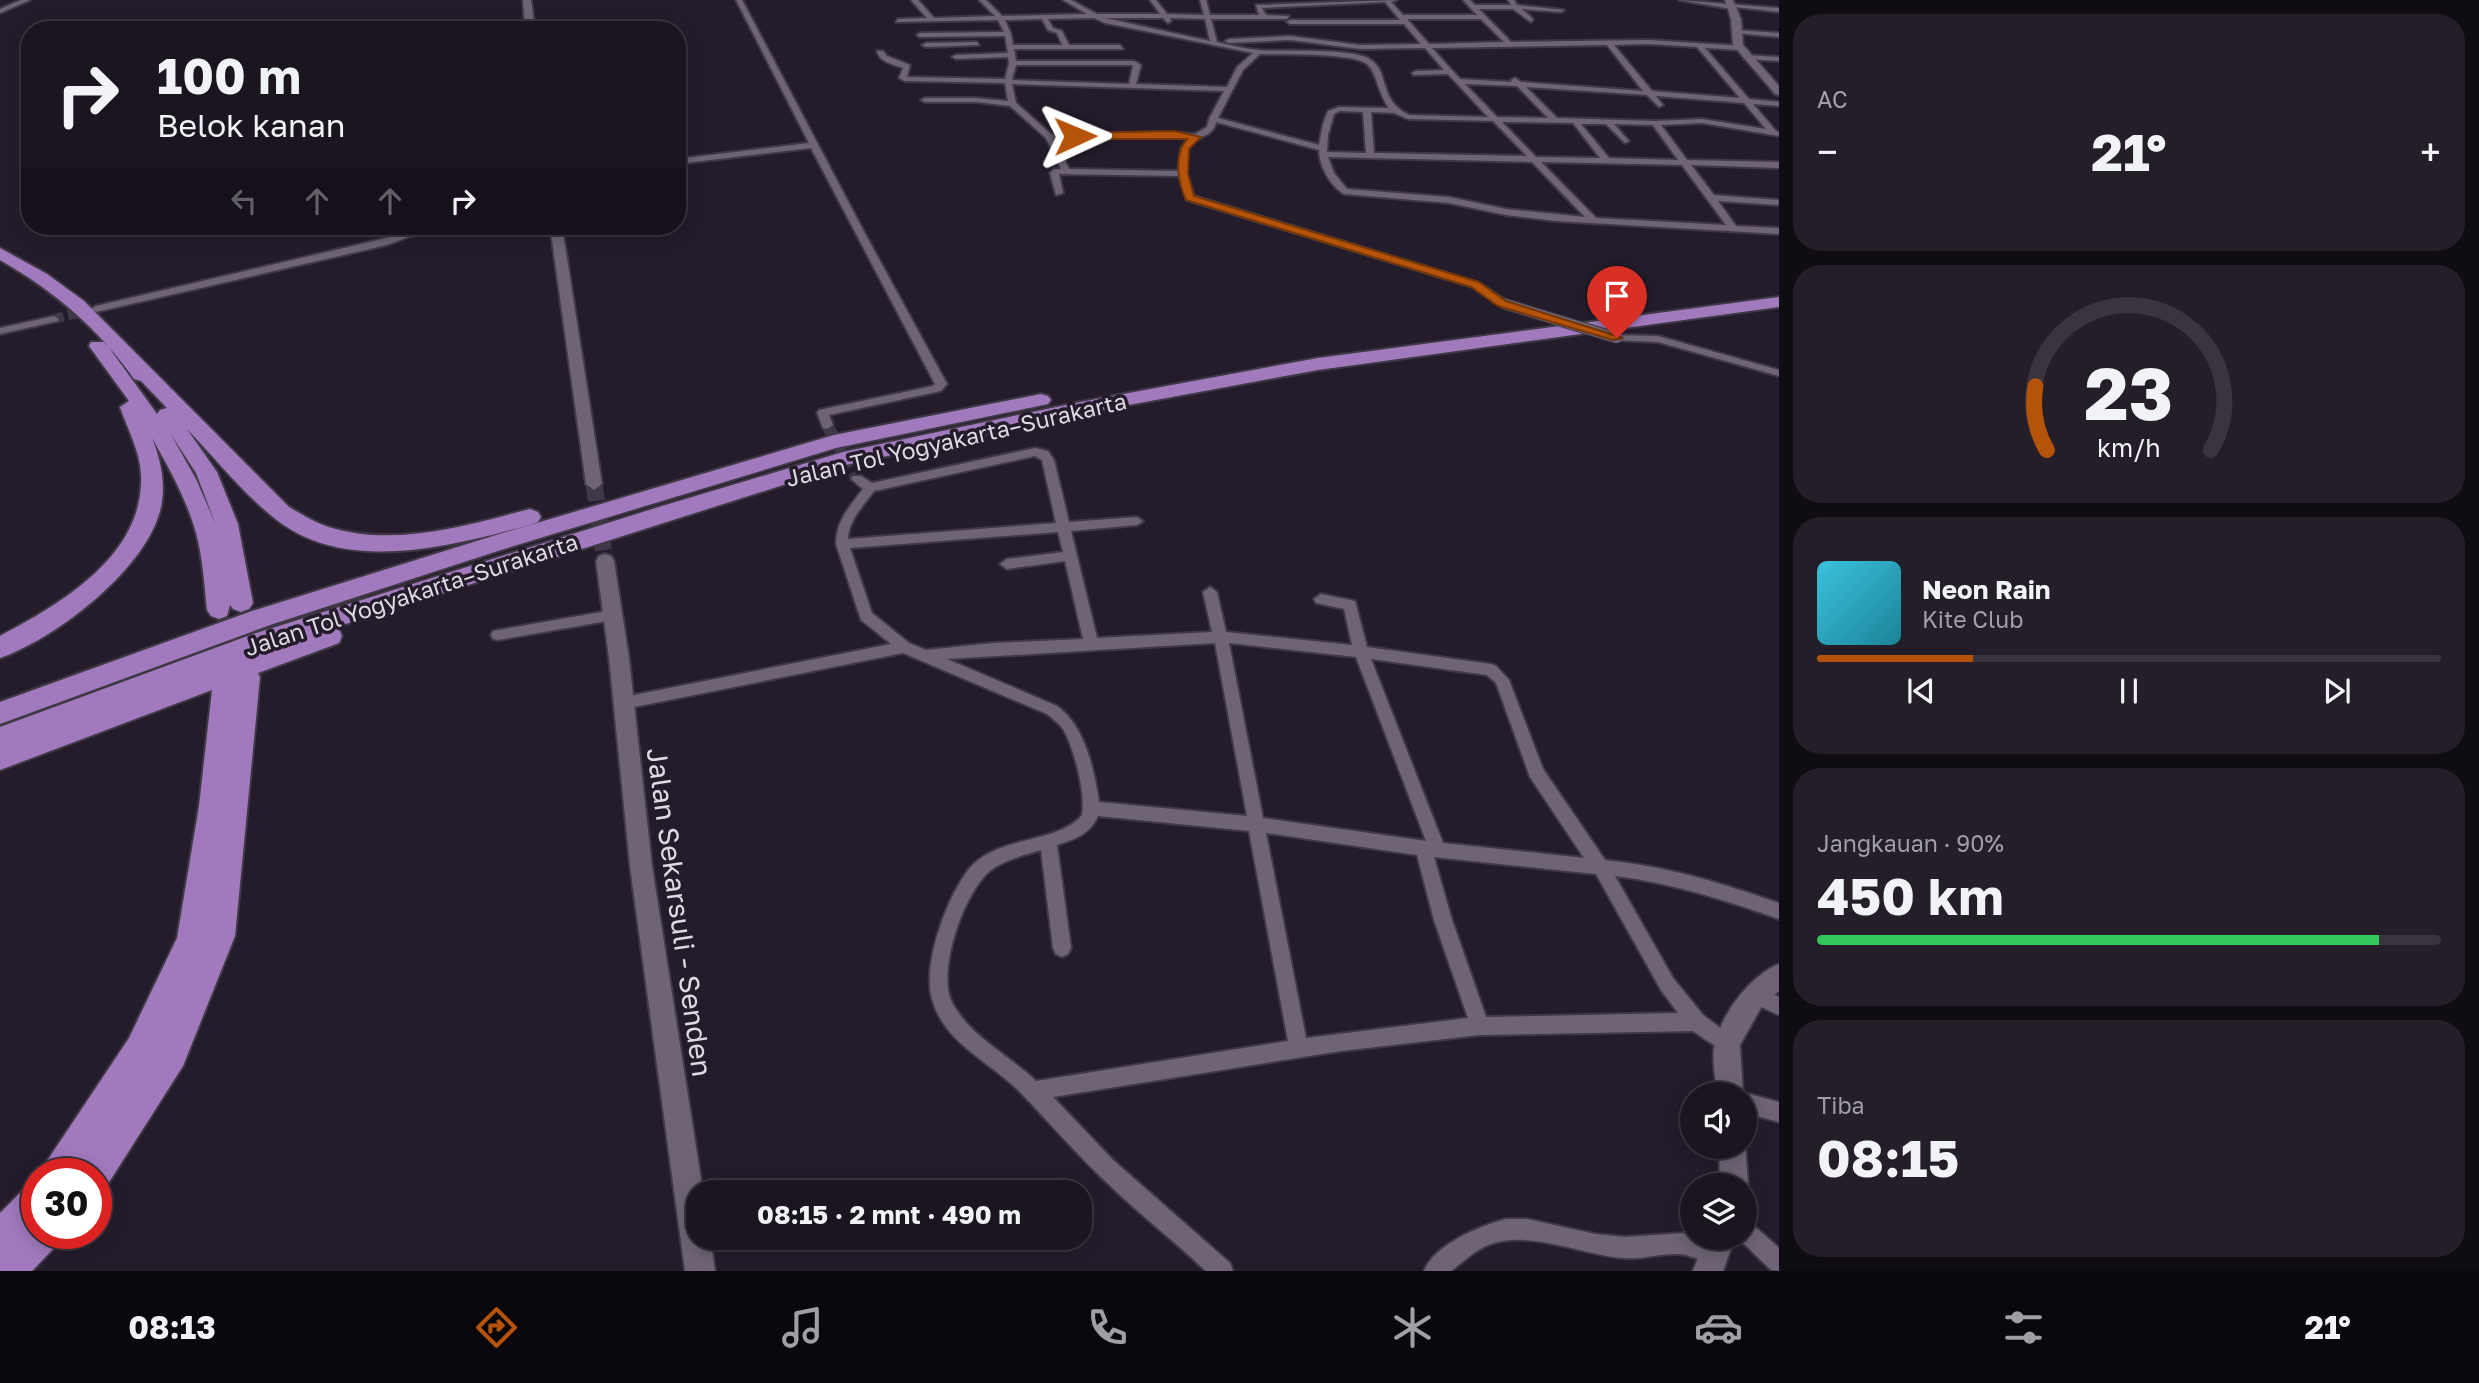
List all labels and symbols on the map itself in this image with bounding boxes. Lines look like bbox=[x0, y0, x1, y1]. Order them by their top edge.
position arrow bbox=[1038, 99, 1112, 173]
pin bbox=[1587, 266, 1647, 338]
street label: Jalan Tol Yogyakarta–Surakarta bbox=[783, 386, 1129, 492]
street label: Jalan Tol Yogyakarta–Surakarta bbox=[241, 527, 581, 661]
street label: Jalan Sekarsuli - Senden bbox=[641, 745, 719, 1079]
speed limit sign: 30 bbox=[21, 1158, 112, 1249]

